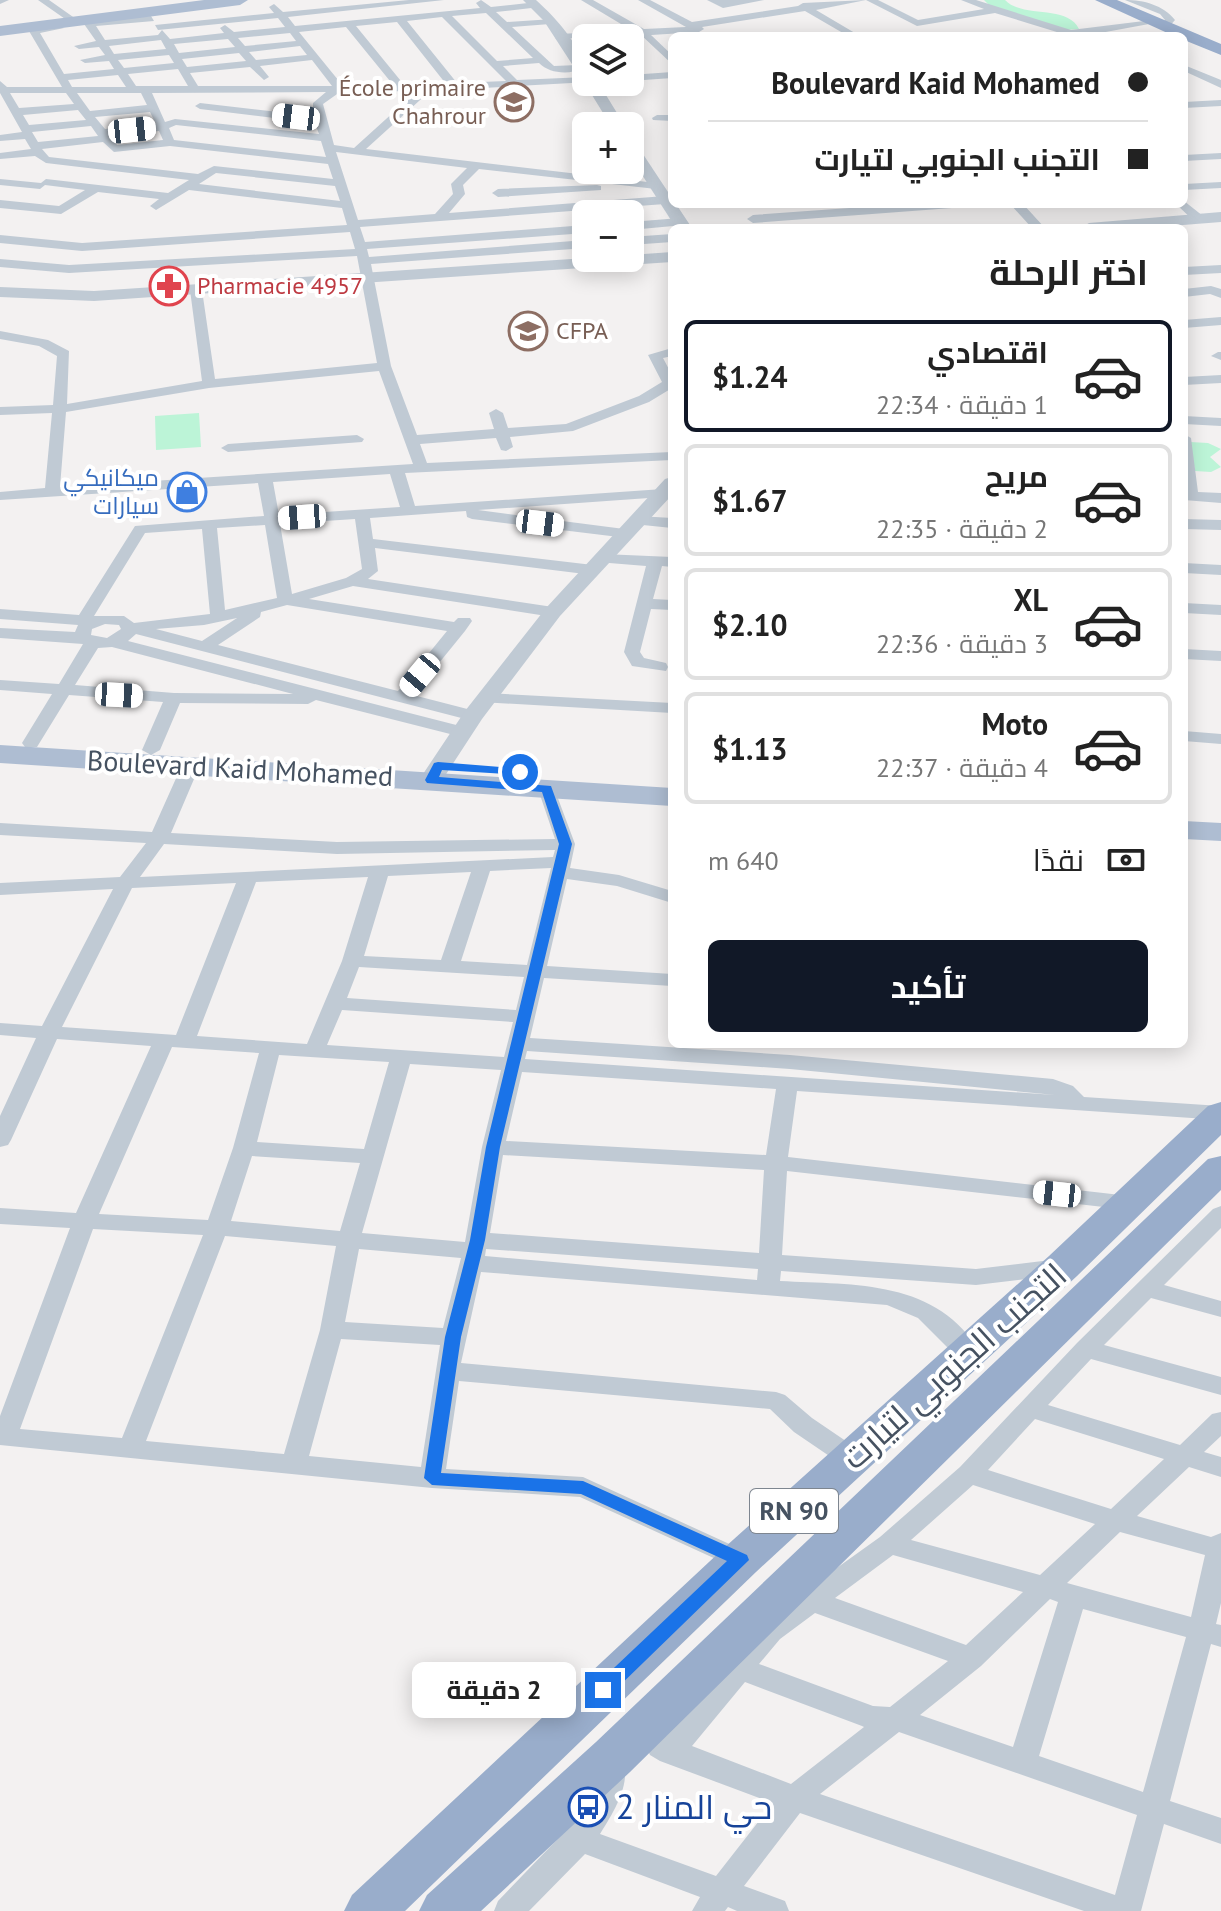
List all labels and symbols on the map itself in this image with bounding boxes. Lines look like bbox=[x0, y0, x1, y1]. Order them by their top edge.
place label: École primaire Chahrour bbox=[339, 72, 486, 131]
school or university icon: École primaire Chahrour bbox=[493, 81, 535, 123]
car bbox=[271, 102, 321, 132]
car bbox=[107, 116, 157, 144]
pharmacy icon: Pharmacie 4957 bbox=[148, 265, 190, 307]
place label: Pharmacie 4957 bbox=[197, 270, 363, 301]
school or university icon: CFPA bbox=[507, 310, 549, 352]
place label: CFPA bbox=[556, 315, 608, 346]
place label: ميكانيكي سيارات bbox=[63, 462, 159, 521]
shop icon: ميكانيكي سيارات bbox=[166, 471, 208, 513]
car bbox=[277, 503, 327, 531]
car bbox=[515, 508, 565, 538]
car bbox=[395, 649, 445, 701]
car bbox=[94, 682, 144, 708]
street label: Boulevard Kaid Mohamed bbox=[86, 741, 394, 794]
route start bbox=[502, 754, 538, 790]
car bbox=[1032, 1180, 1082, 1208]
street label: التجنب الجنوبي لتيارت bbox=[832, 1253, 1079, 1482]
road number: RN 90 bbox=[750, 1489, 838, 1533]
callout: 2 دقيقة bbox=[411, 1662, 575, 1718]
route end bbox=[585, 1672, 621, 1708]
place label: حي المنار 2 bbox=[616, 1784, 772, 1834]
bus stop icon: حي المنار 2 bbox=[567, 1786, 609, 1828]

